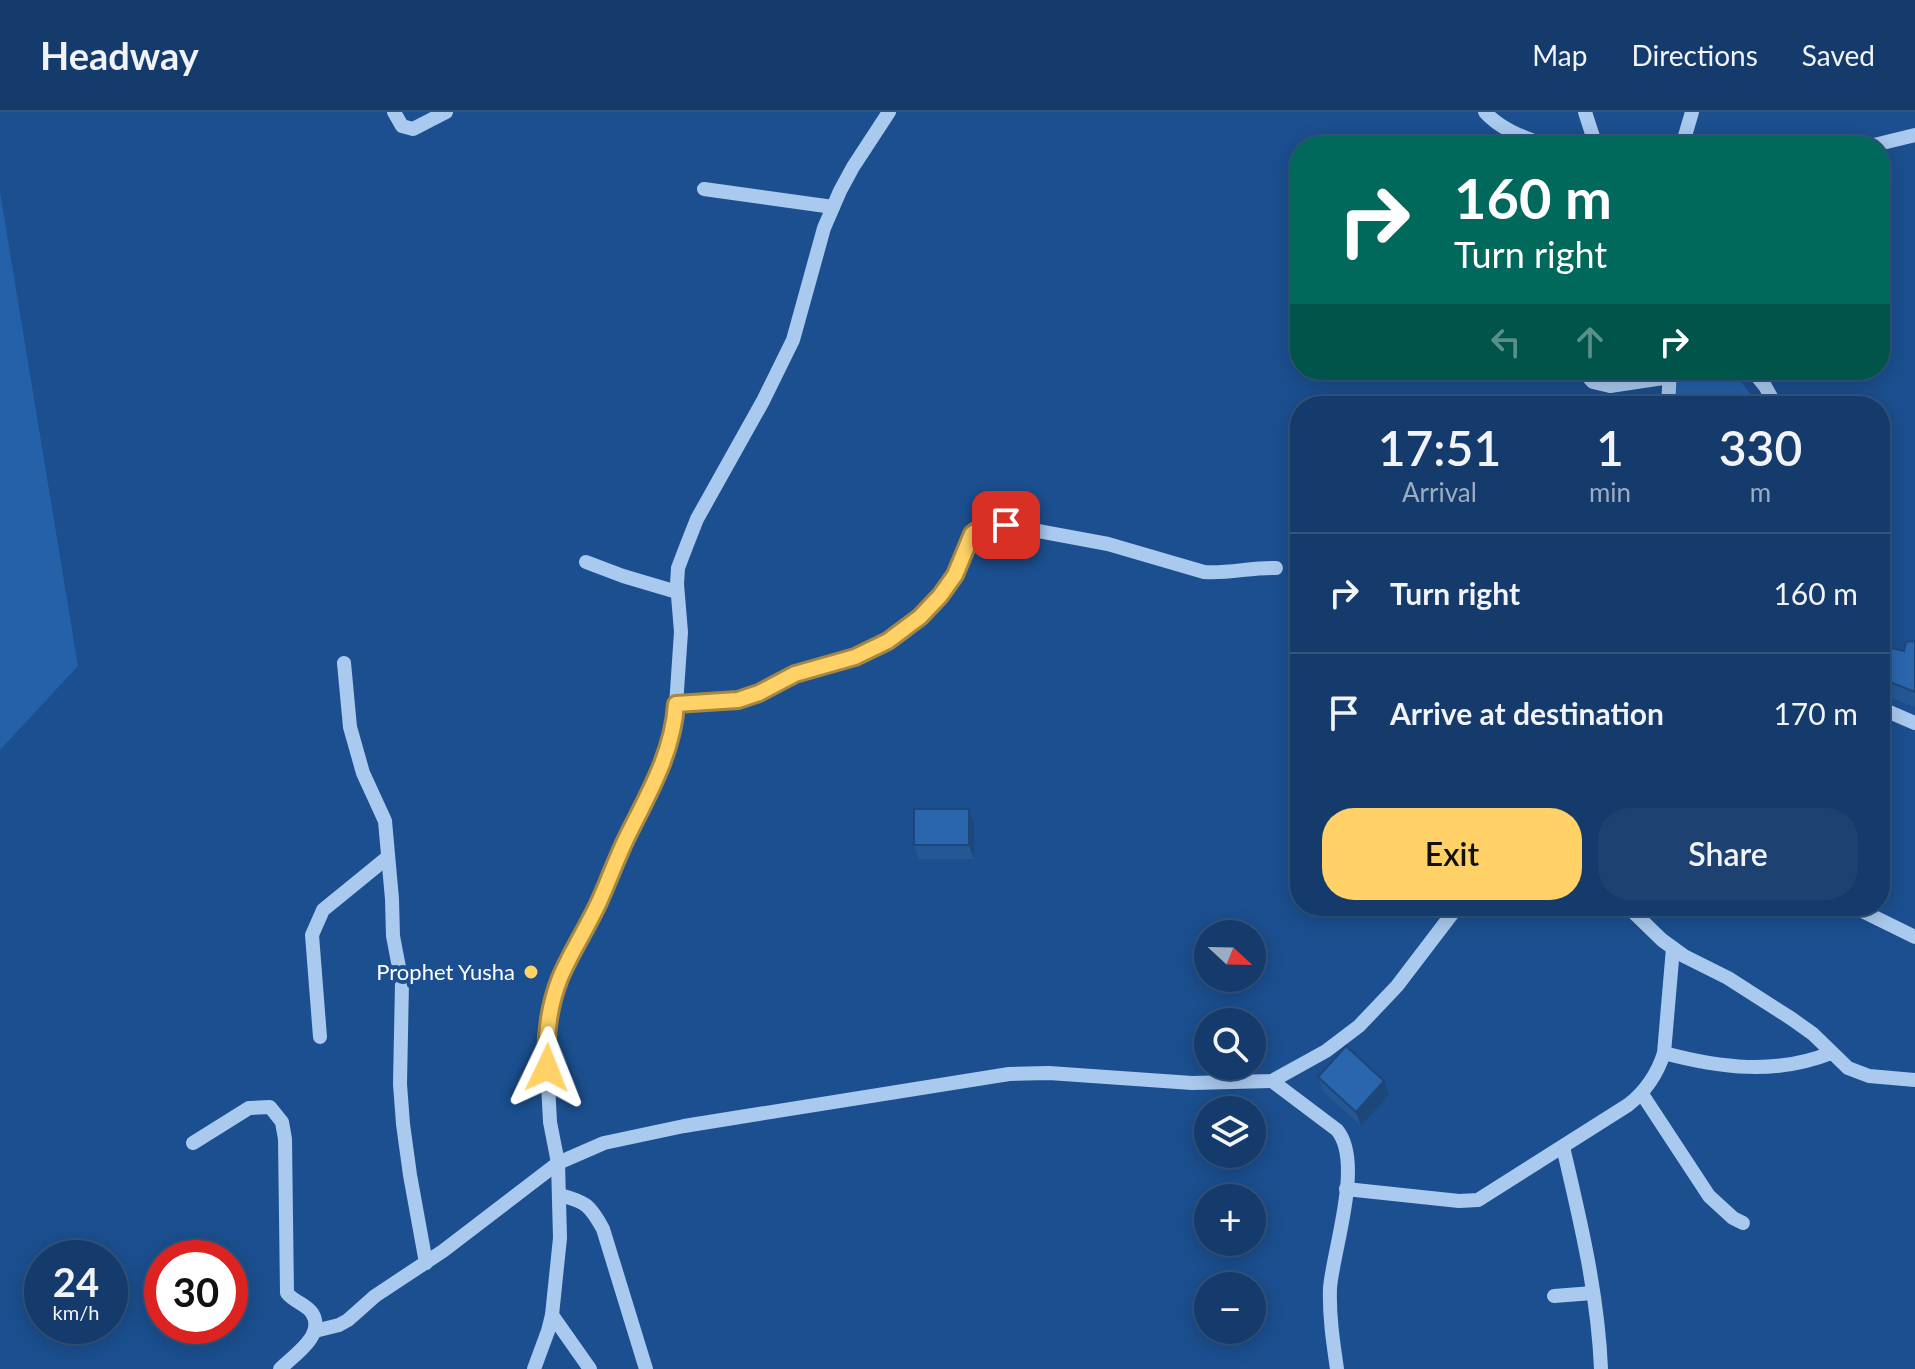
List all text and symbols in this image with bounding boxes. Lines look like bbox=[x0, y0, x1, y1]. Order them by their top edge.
text: Headway bbox=[40, 32, 199, 78]
text: Map bbox=[1532, 38, 1587, 72]
text: Directions bbox=[1631, 38, 1758, 72]
text: Saved bbox=[1802, 38, 1875, 72]
text: 160 m bbox=[1454, 164, 1612, 231]
icon: right bbox=[1322, 168, 1426, 272]
text: Turn right bbox=[1454, 232, 1607, 276]
icon: left bbox=[1484, 320, 1528, 364]
icon: ahead bbox=[1568, 320, 1612, 364]
icon: right bbox=[1652, 320, 1696, 364]
text: 17:51 bbox=[1378, 419, 1501, 476]
text: 1 bbox=[1596, 419, 1624, 476]
text: 330 bbox=[1719, 419, 1802, 476]
text: Arrival bbox=[1402, 476, 1477, 508]
text: min bbox=[1589, 476, 1631, 508]
text: m bbox=[1750, 476, 1771, 508]
pin bbox=[972, 491, 1040, 559]
icon: arrive bbox=[984, 503, 1028, 547]
icon: right bbox=[1322, 571, 1366, 615]
text: Turn right bbox=[1390, 575, 1520, 611]
text: 160 m bbox=[1773, 575, 1858, 611]
icon: arrive bbox=[1322, 691, 1366, 735]
text: Arrive at destination bbox=[1390, 695, 1664, 731]
text: 170 m bbox=[1773, 695, 1858, 731]
button: Exit bbox=[1322, 808, 1582, 900]
button: Share bbox=[1598, 808, 1858, 900]
north arrow bbox=[1194, 920, 1266, 992]
map controls bbox=[1194, 920, 1266, 1344]
place label: Prophet Yusha bbox=[376, 958, 515, 985]
marker: Prophet Yusha bbox=[522, 963, 540, 981]
button: search bbox=[1194, 1008, 1266, 1080]
position arrow bbox=[505, 1026, 589, 1110]
button: layers bbox=[1194, 1096, 1266, 1168]
button: + bbox=[1194, 1184, 1266, 1256]
speed limit sign: 30 bbox=[144, 1240, 248, 1344]
text: 24 bbox=[53, 1258, 99, 1306]
button: − bbox=[1194, 1272, 1266, 1344]
text: km/h bbox=[53, 1300, 99, 1324]

